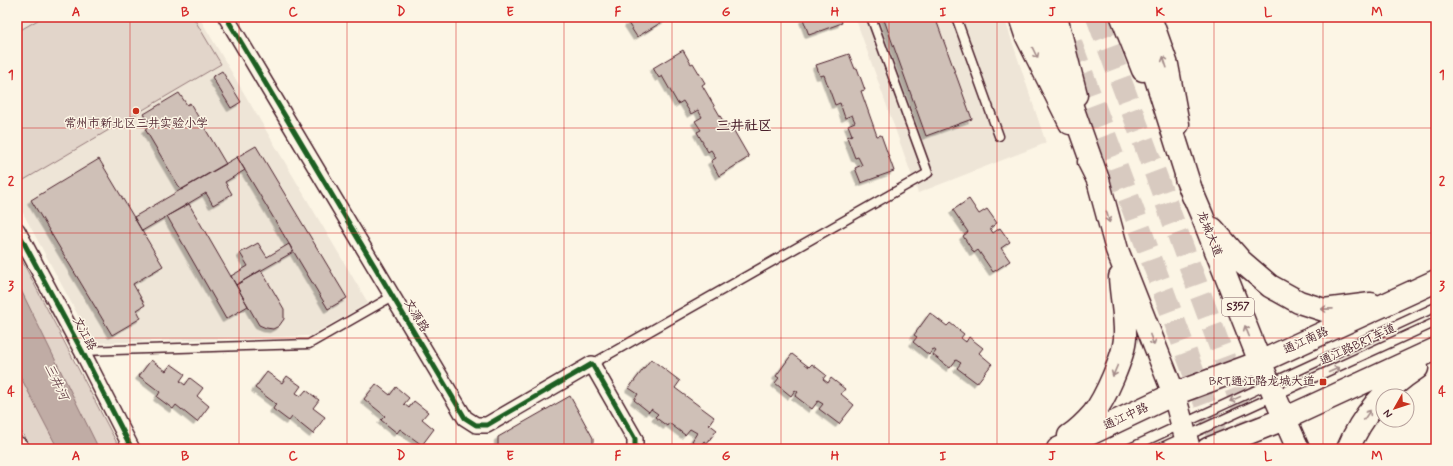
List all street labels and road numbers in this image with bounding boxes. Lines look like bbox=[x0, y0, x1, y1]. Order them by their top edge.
street label: 龙城大道 bbox=[1193, 209, 1225, 259]
street label: 文源路 bbox=[400, 296, 432, 336]
road number: S357 bbox=[1222, 298, 1254, 316]
street label: 文江路 bbox=[68, 314, 100, 354]
street label: 通江路BRT车道 bbox=[1317, 320, 1399, 370]
street label: 通江南路 bbox=[1281, 324, 1331, 358]
street label: 通江中路 bbox=[1101, 400, 1151, 434]

